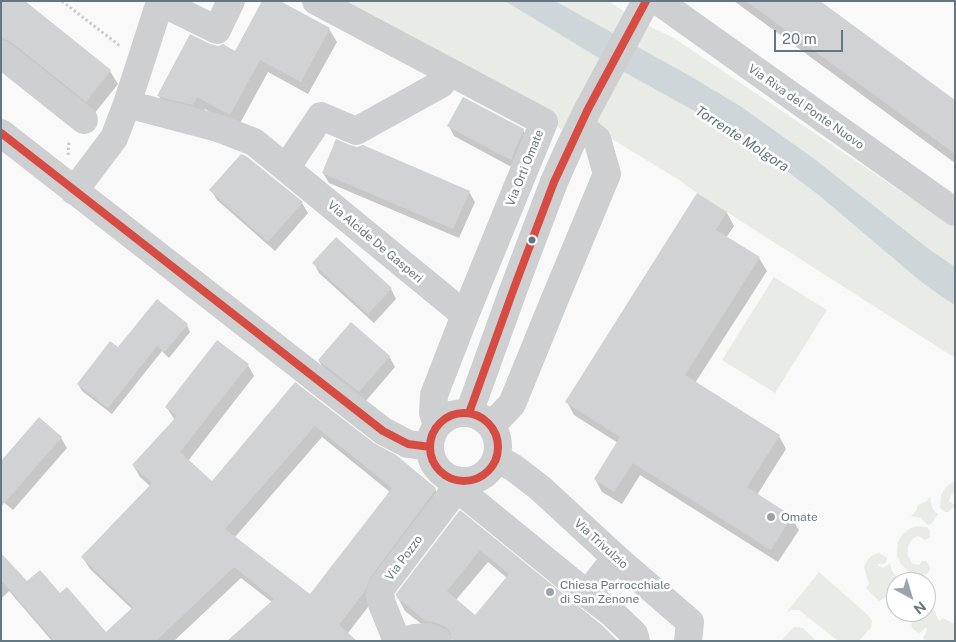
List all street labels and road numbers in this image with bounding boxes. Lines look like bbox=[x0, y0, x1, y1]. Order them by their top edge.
street label: Via Riva del Ponte Nuovo bbox=[745, 61, 867, 153]
street label: Via Orti Omate bbox=[503, 128, 547, 208]
street label: Via Alcide De Gasperi bbox=[324, 198, 426, 286]
street label: Via Trivulzio bbox=[571, 516, 631, 572]
street label: Via Pozzo bbox=[382, 532, 426, 584]

